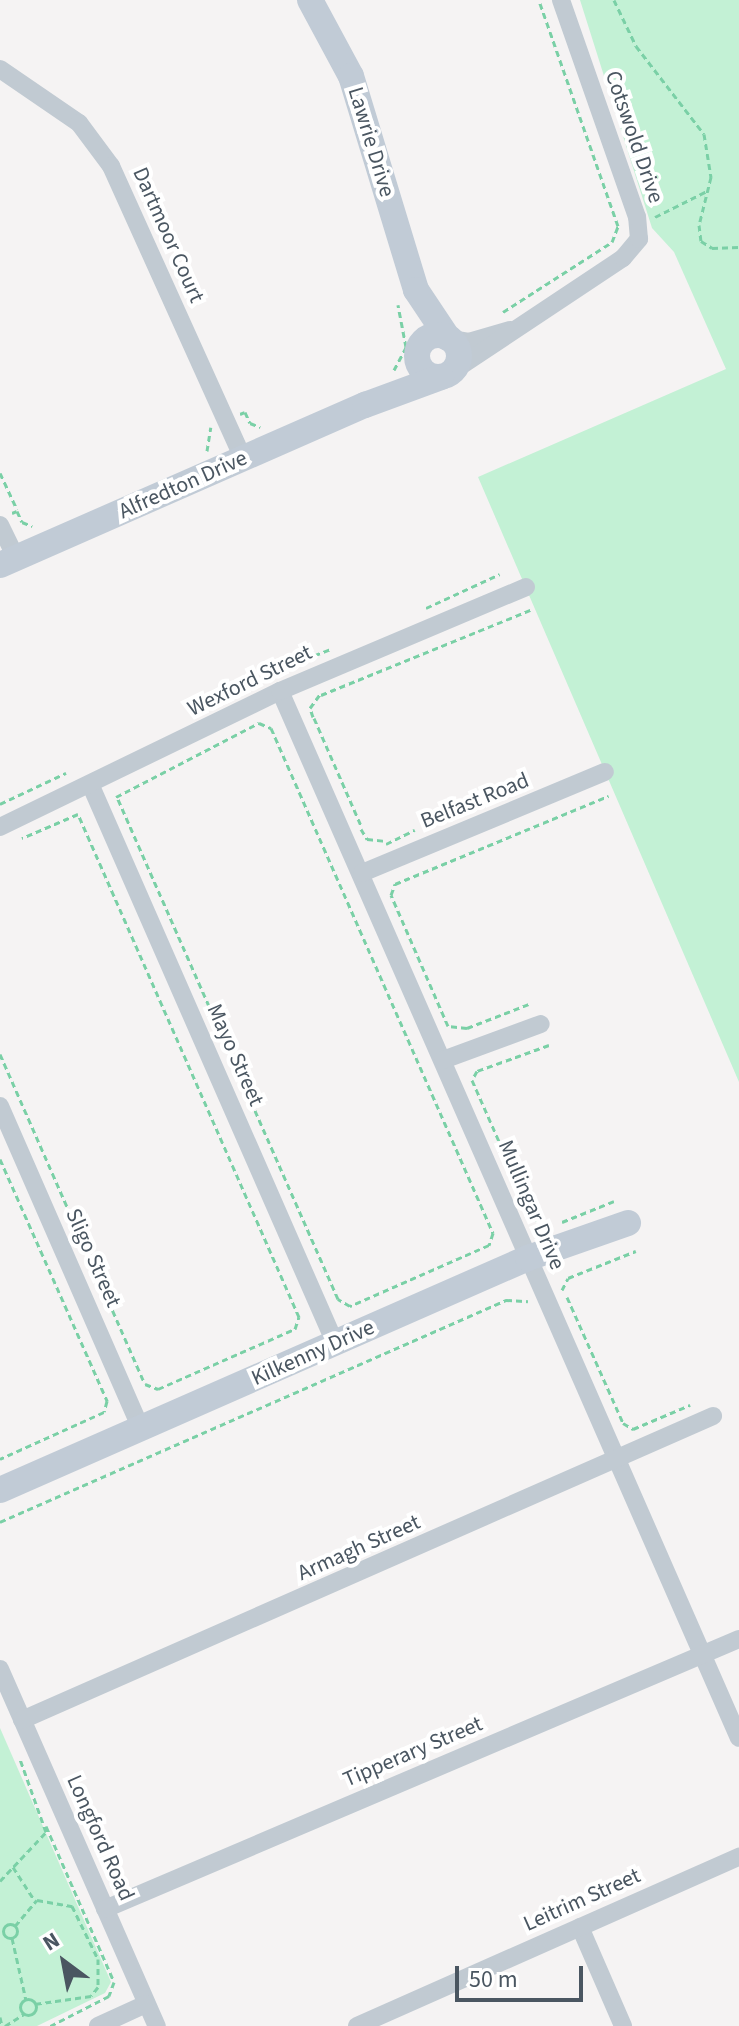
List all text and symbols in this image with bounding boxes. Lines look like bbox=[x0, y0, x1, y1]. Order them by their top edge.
street label: Cotswold Drive bbox=[599, 67, 669, 207]
street label: Lawrie Drive bbox=[342, 84, 400, 200]
street label: Dartmoor Court bbox=[126, 163, 210, 307]
street label: Alfredton Drive bbox=[115, 445, 251, 525]
street label: Wexford Street bbox=[183, 640, 317, 722]
street label: Belfast Road bbox=[417, 767, 533, 835]
street label: Mayo Street bbox=[201, 1000, 269, 1110]
street label: Mullingar Drive bbox=[492, 1136, 570, 1274]
street label: Sligo Street bbox=[60, 1205, 126, 1311]
street label: Kilkenny Drive bbox=[248, 1314, 378, 1392]
street label: Armagh Street bbox=[294, 1509, 424, 1587]
street label: Tipperary Street bbox=[339, 1711, 487, 1793]
street label: Longford Road bbox=[61, 1771, 139, 1905]
street label: Leitrim Street bbox=[520, 1863, 644, 1937]
north arrow bbox=[24, 1922, 104, 2002]
text: N bbox=[37, 1924, 66, 1959]
scale bar bbox=[459, 1950, 587, 2000]
text: 50 m bbox=[469, 1962, 518, 1997]

